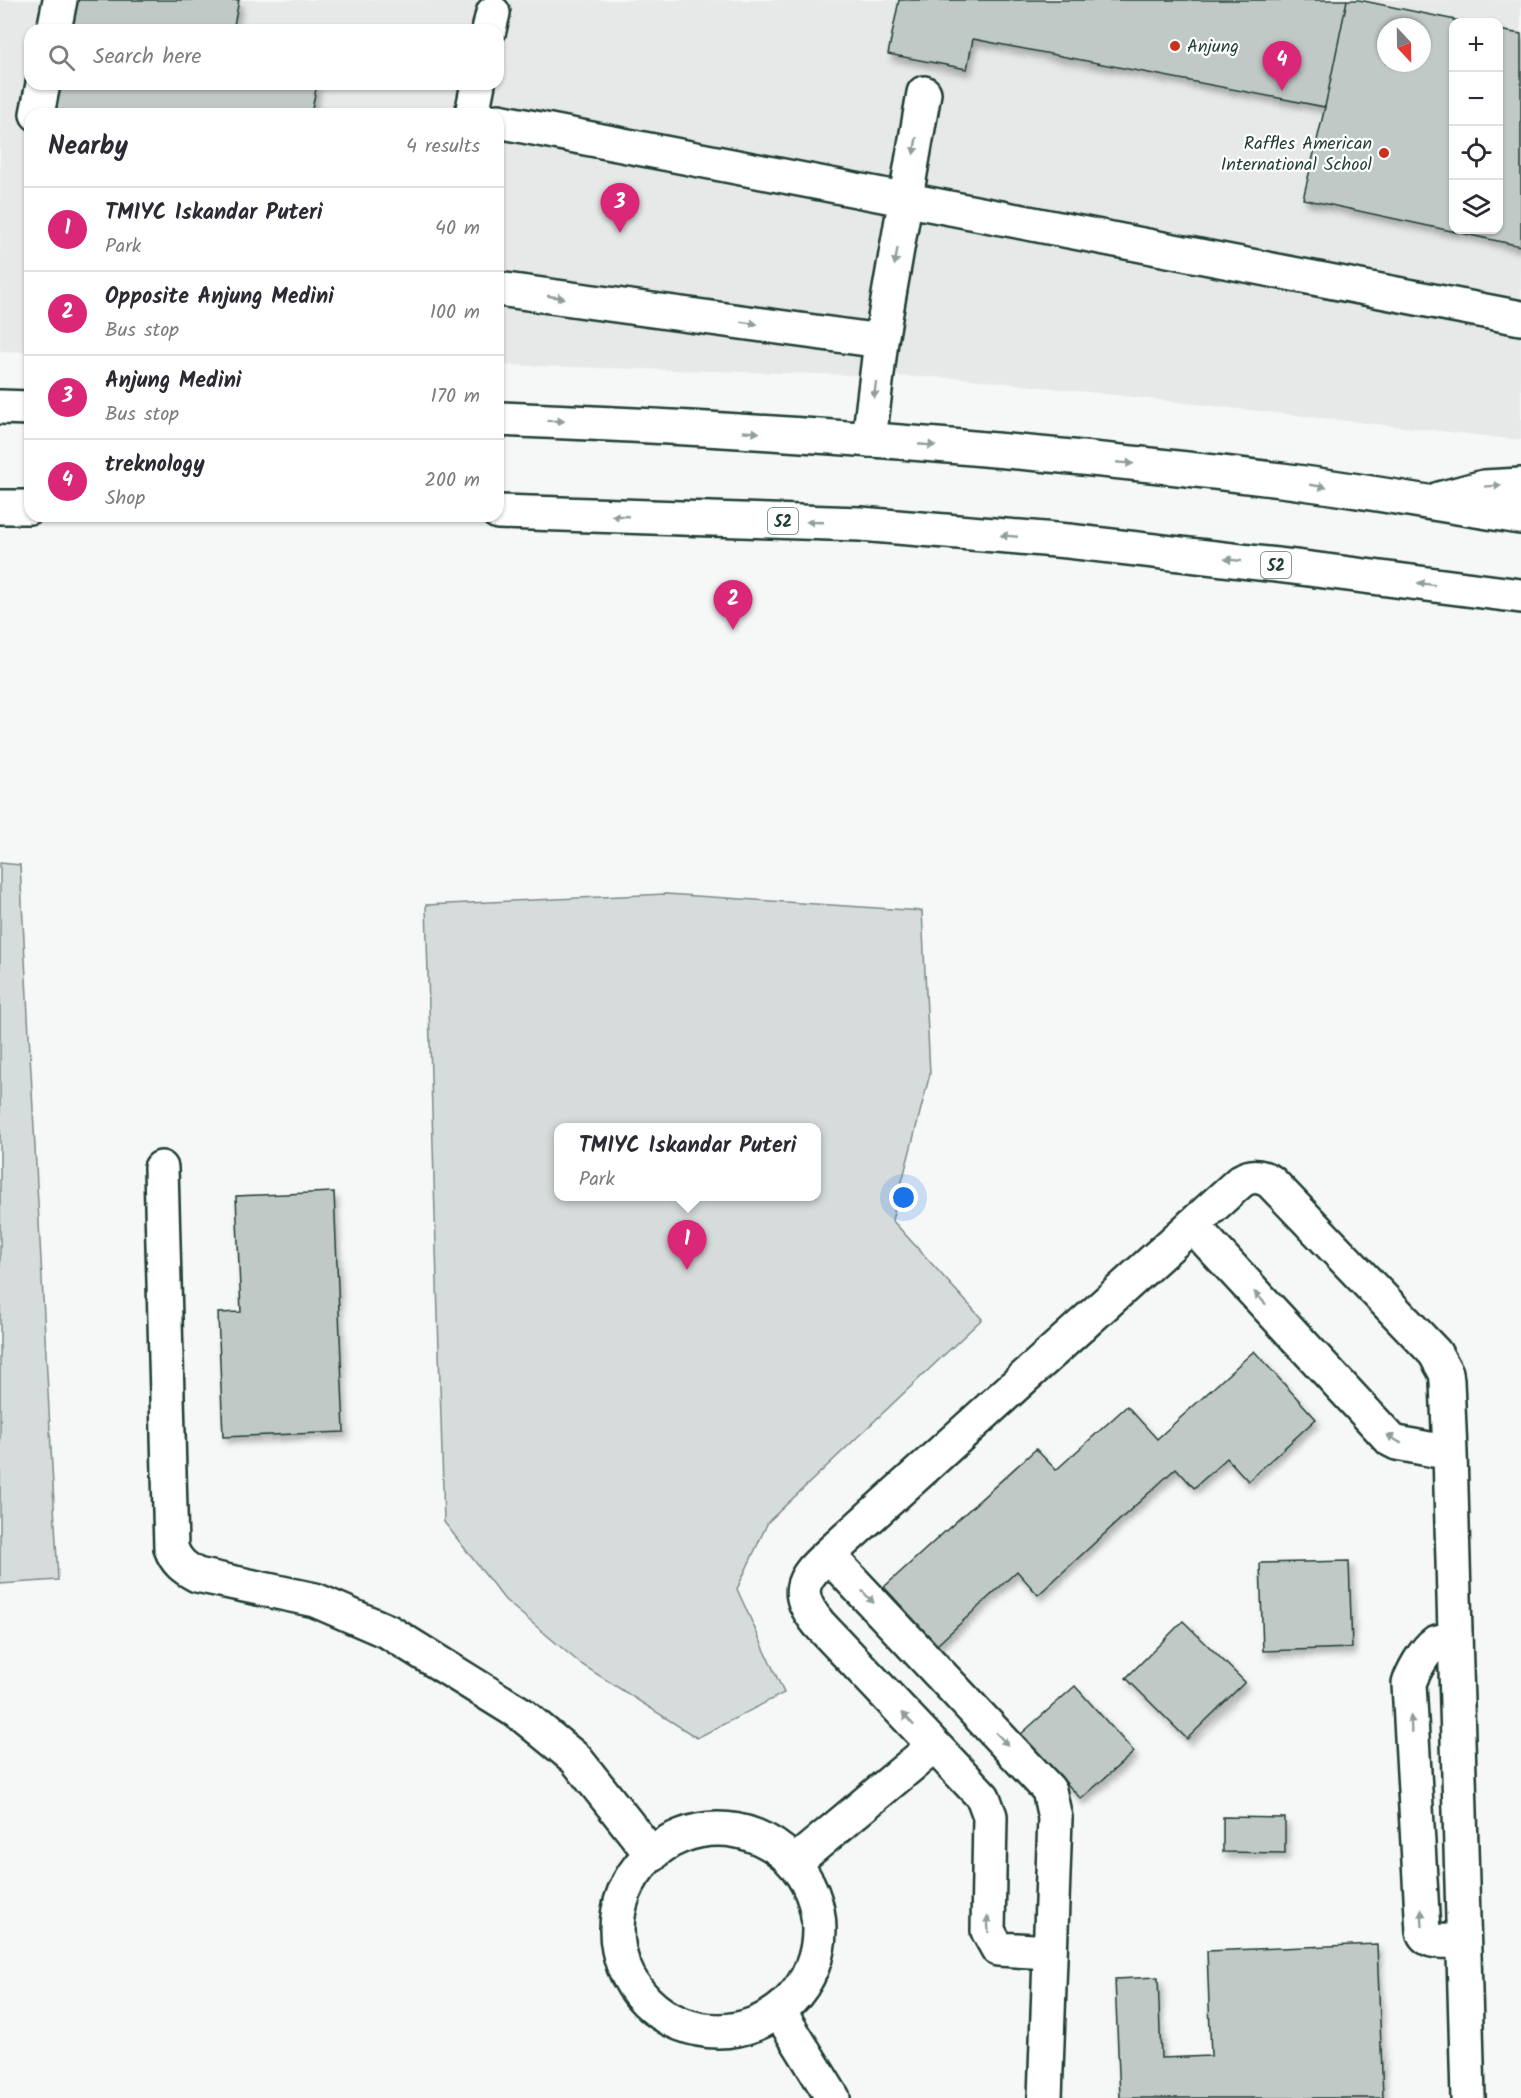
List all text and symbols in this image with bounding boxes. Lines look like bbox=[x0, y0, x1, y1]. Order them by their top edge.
north arrow bbox=[1377, 18, 1431, 72]
map controls bbox=[1449, 18, 1503, 234]
button: + bbox=[1449, 18, 1503, 72]
search box bbox=[24, 24, 504, 90]
place label: Anjung bbox=[1187, 33, 1239, 62]
marker: Anjung bbox=[1168, 39, 1182, 53]
text: Search here bbox=[93, 40, 201, 75]
icon: search bbox=[45, 41, 78, 74]
pin: 4 bbox=[1262, 42, 1302, 91]
button: − bbox=[1449, 72, 1503, 126]
text: Nearby bbox=[48, 126, 128, 168]
button: locate bbox=[1449, 126, 1503, 180]
place label: Raffles American International School bbox=[1221, 130, 1373, 180]
text: 4 results bbox=[406, 131, 480, 163]
one-way arrow bbox=[910, 137, 919, 156]
marker: Raffles American International School bbox=[1377, 146, 1391, 160]
button: layers bbox=[1449, 180, 1503, 234]
pin: 3 bbox=[600, 184, 640, 233]
text: TMIYC Iskandar Puteri bbox=[105, 196, 323, 231]
text: 1 bbox=[64, 213, 71, 245]
text: 40 m bbox=[435, 213, 480, 245]
text: Park bbox=[105, 231, 141, 263]
one-way arrow bbox=[891, 248, 900, 267]
text: Opposite Anjung Medini bbox=[105, 280, 334, 315]
one-way arrow bbox=[547, 292, 566, 302]
text: 2 bbox=[62, 297, 73, 329]
text: 100 m bbox=[430, 297, 480, 329]
text: Bus stop bbox=[105, 315, 179, 347]
one-way arrow bbox=[740, 318, 759, 328]
text: Anjung Medini bbox=[105, 364, 242, 399]
text: 3 bbox=[62, 381, 73, 413]
text: 170 m bbox=[431, 381, 480, 413]
one-way arrow bbox=[870, 381, 880, 400]
text: Bus stop bbox=[105, 399, 179, 431]
one-way arrow bbox=[547, 417, 566, 426]
one-way arrow bbox=[742, 427, 761, 437]
one-way arrow bbox=[918, 440, 937, 450]
text: treknology bbox=[105, 448, 205, 483]
one-way arrow bbox=[1115, 458, 1134, 468]
text: 4 bbox=[62, 465, 73, 497]
text: 200 m bbox=[424, 465, 480, 497]
one-way arrow bbox=[1309, 481, 1328, 490]
one-way arrow bbox=[1484, 482, 1503, 491]
text: Shop bbox=[105, 483, 145, 515]
road number: 52 bbox=[768, 508, 798, 534]
one-way arrow bbox=[611, 511, 630, 521]
one-way arrow bbox=[805, 518, 824, 527]
one-way arrow bbox=[1000, 532, 1019, 541]
road number: 52 bbox=[1261, 552, 1291, 578]
one-way arrow bbox=[1223, 555, 1242, 565]
one-way arrow bbox=[1417, 579, 1436, 588]
pin: 2 bbox=[714, 580, 752, 630]
popup bbox=[554, 1123, 821, 1201]
text: TMIYC Iskandar Puteri bbox=[579, 1129, 796, 1164]
text: Park bbox=[579, 1164, 615, 1196]
your location bbox=[889, 1183, 918, 1212]
pin: 1 bbox=[668, 1220, 706, 1270]
one-way arrow bbox=[1254, 1291, 1267, 1306]
one-way arrow bbox=[1385, 1434, 1402, 1444]
one-way arrow bbox=[861, 1590, 875, 1605]
one-way arrow bbox=[902, 1712, 916, 1726]
one-way arrow bbox=[1406, 1714, 1416, 1733]
one-way arrow bbox=[995, 1731, 1009, 1746]
one-way arrow bbox=[1418, 1909, 1427, 1928]
one-way arrow bbox=[984, 1915, 993, 1934]

